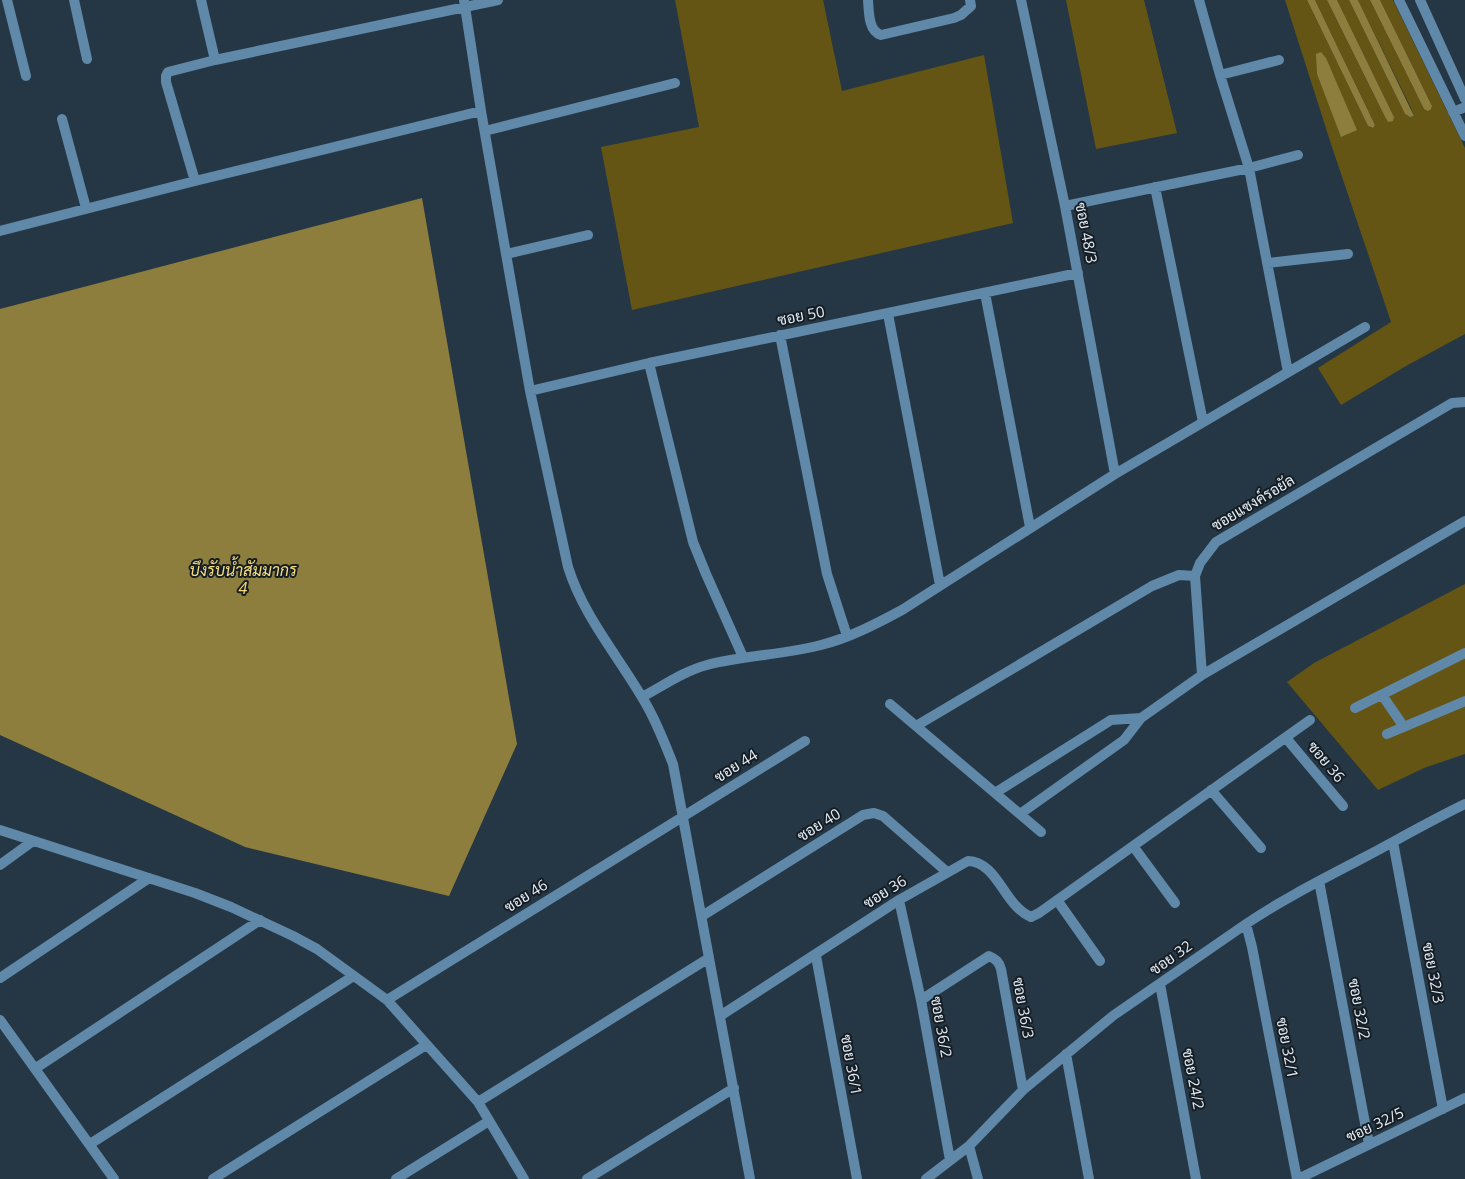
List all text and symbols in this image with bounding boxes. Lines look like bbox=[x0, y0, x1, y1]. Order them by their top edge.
street label: ซอย 48/3 bbox=[1071, 201, 1103, 265]
street label: ซอย 50 bbox=[775, 301, 826, 329]
street label: ซอยแซงค์รอยัล bbox=[1207, 469, 1298, 535]
water label: บึงรับน้ำสัมมากร 4 bbox=[189, 556, 298, 599]
street label: ซอย 36 bbox=[1304, 737, 1350, 786]
street label: ซอย 44 bbox=[710, 744, 761, 786]
street label: ซอย 40 bbox=[793, 803, 844, 845]
street label: ซอย 36 bbox=[859, 870, 910, 912]
street label: ซอย 46 bbox=[500, 874, 551, 916]
street label: ซอย 32 bbox=[1145, 935, 1196, 979]
street label: ซอย 32/3 bbox=[1418, 941, 1450, 1005]
street label: ซอย 36/3 bbox=[1009, 976, 1039, 1040]
street label: ซอย 32/2 bbox=[1344, 977, 1376, 1041]
street label: ซอย 36/2 bbox=[927, 995, 957, 1059]
street label: ซอย 32/1 bbox=[1272, 1016, 1304, 1080]
street label: ซอย 36/1 bbox=[837, 1033, 867, 1097]
street label: ซอย 24/2 bbox=[1178, 1047, 1210, 1111]
street label: ซอย 32/5 bbox=[1342, 1102, 1407, 1146]

